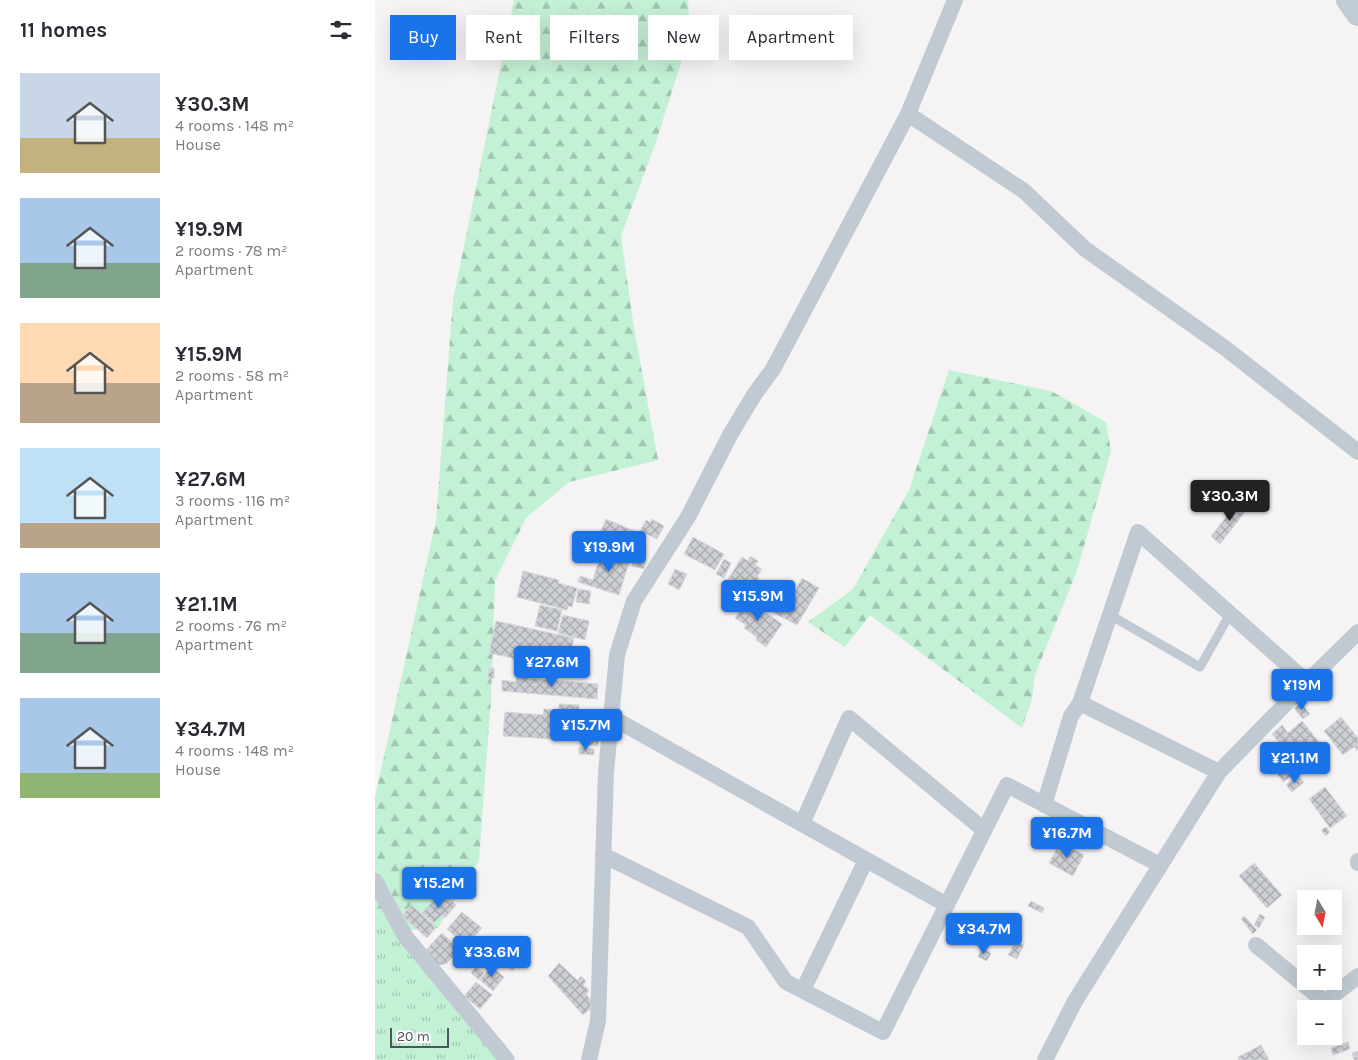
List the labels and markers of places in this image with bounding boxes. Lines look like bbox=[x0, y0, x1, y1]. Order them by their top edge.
pin: ¥30.3M bbox=[1189, 480, 1271, 522]
pin: ¥19.9M bbox=[568, 530, 650, 573]
pin: ¥15.9M bbox=[717, 580, 799, 622]
pin: ¥27.6M bbox=[511, 646, 593, 688]
pin: ¥19M bbox=[1272, 668, 1332, 711]
pin: ¥15.7M bbox=[545, 708, 627, 751]
pin: ¥21.1M bbox=[1254, 742, 1336, 784]
pin: ¥16.7M bbox=[1026, 816, 1108, 859]
pin: ¥15.2M bbox=[398, 866, 480, 909]
pin: ¥34.7M bbox=[943, 912, 1025, 955]
pin: ¥33.6M bbox=[451, 936, 533, 978]

